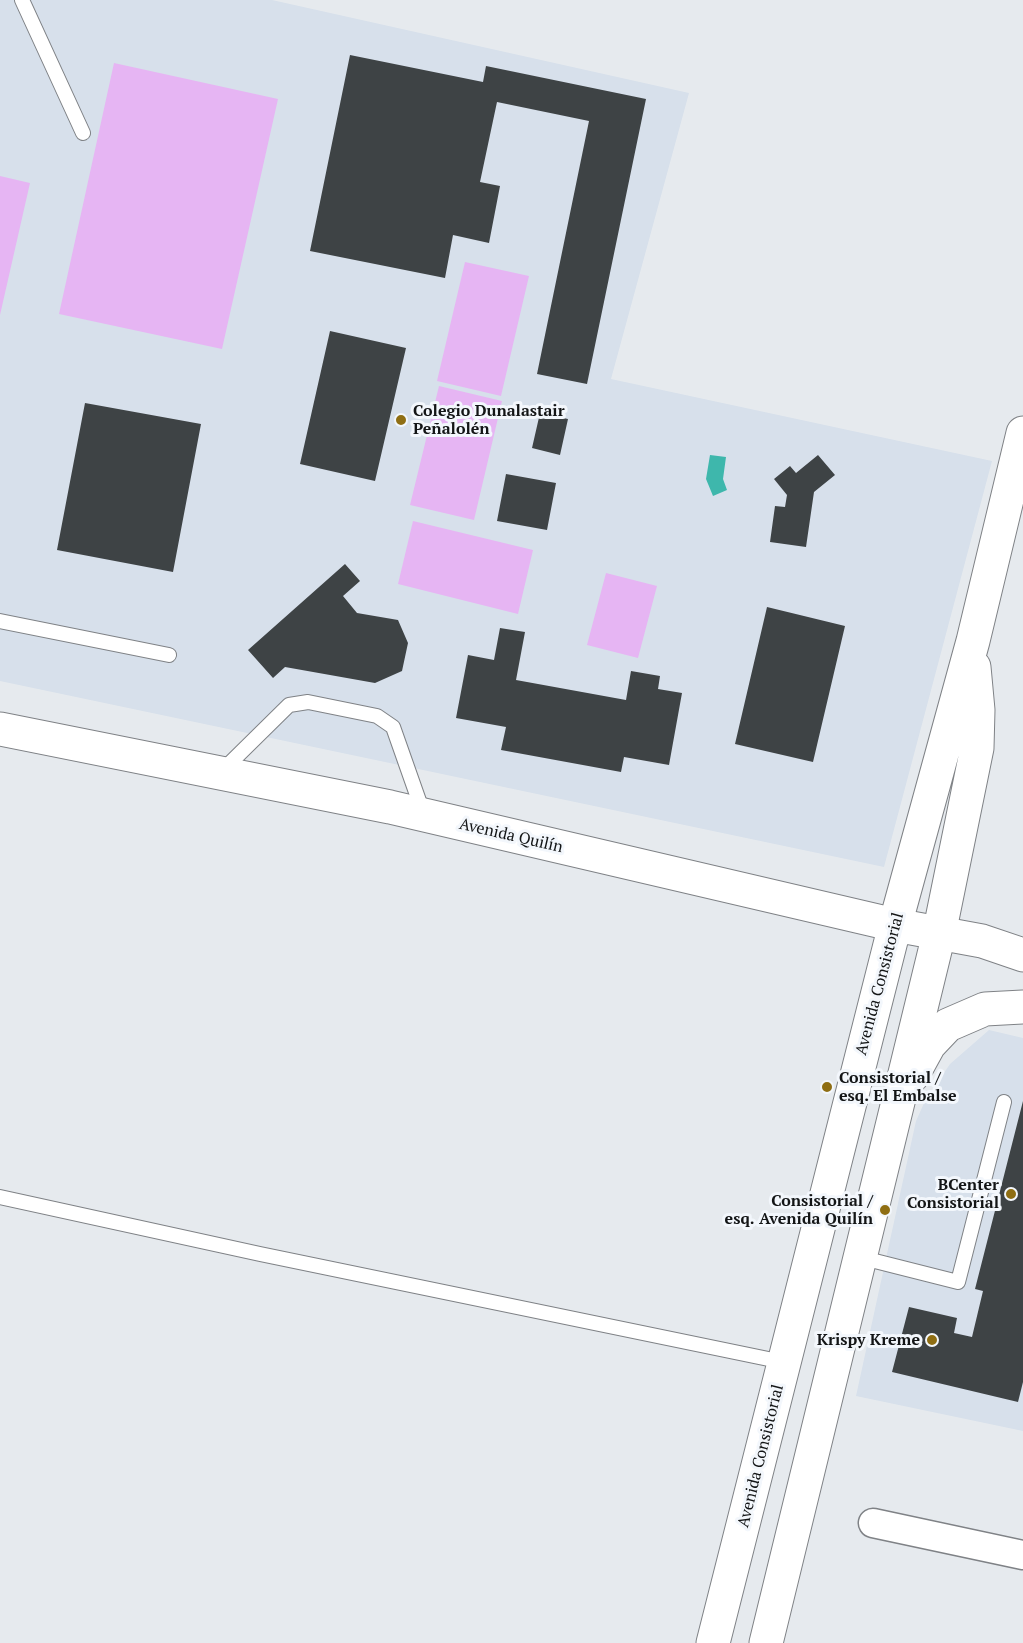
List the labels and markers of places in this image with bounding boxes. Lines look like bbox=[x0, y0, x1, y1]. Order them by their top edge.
place label: Colegio Dunalastair Peñalolén bbox=[413, 401, 565, 439]
marker: Colegio Dunalastair Peñalolén bbox=[394, 413, 408, 427]
place label: Consistorial / esq. El Embalse bbox=[839, 1068, 957, 1106]
marker: Consistorial / esq. El Embalse bbox=[820, 1080, 834, 1094]
place label: BCenter Consistorial bbox=[907, 1175, 999, 1213]
marker: BCenter Consistorial bbox=[1004, 1187, 1018, 1201]
place label: Consistorial / esq. Avenida Quilín bbox=[725, 1191, 873, 1229]
marker: Consistorial / esq. Avenida Quilín bbox=[878, 1203, 892, 1217]
place label: Krispy Kreme bbox=[817, 1330, 920, 1350]
marker: Krispy Kreme bbox=[925, 1333, 939, 1347]

